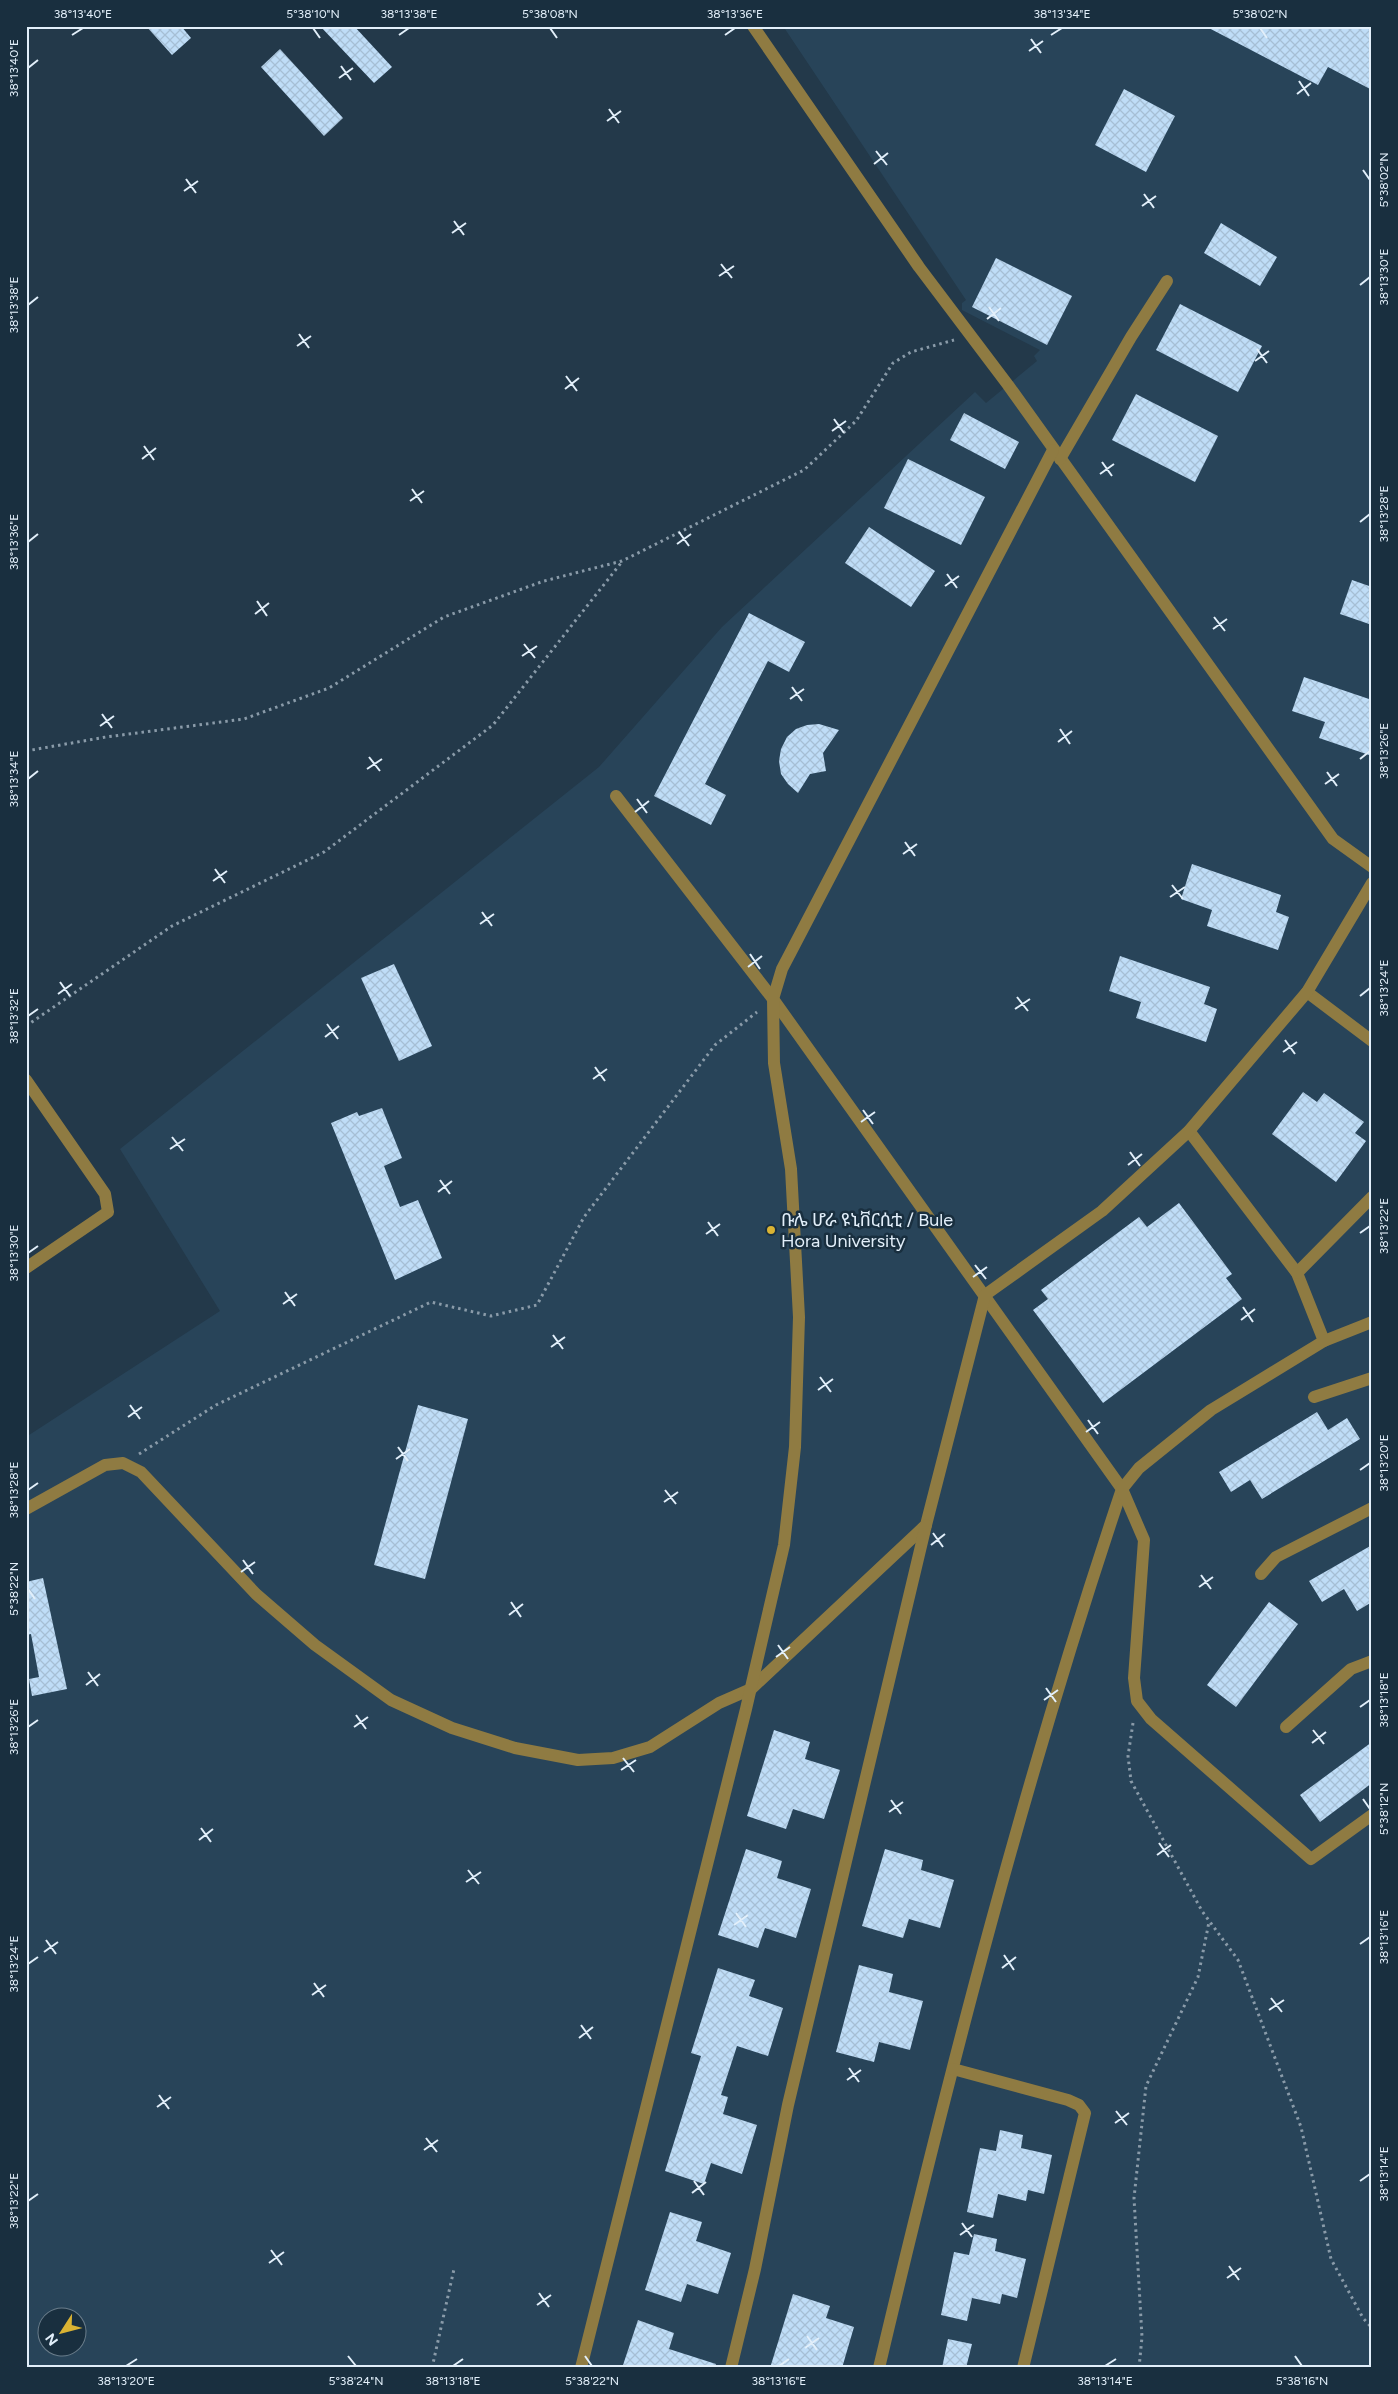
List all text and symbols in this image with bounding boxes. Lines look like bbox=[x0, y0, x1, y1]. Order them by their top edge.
text: 38°13'40"E bbox=[54, 7, 112, 21]
text: 5°38'10"N bbox=[286, 7, 340, 21]
text: 38°13'38"E bbox=[380, 7, 438, 21]
text: 5°38'08"N bbox=[522, 7, 578, 21]
text: 38°13'36"E bbox=[707, 7, 763, 21]
text: 38°13'34"E bbox=[1033, 7, 1091, 21]
text: 5°38'02"N bbox=[1232, 7, 1288, 21]
text: 38°13'40"E bbox=[7, 39, 21, 97]
text: 5°38'02"N bbox=[1377, 152, 1391, 208]
text: 38°13'30"E bbox=[1377, 248, 1391, 306]
text: 38°13'38"E bbox=[7, 276, 21, 334]
text: 38°13'28"E bbox=[1377, 485, 1391, 543]
text: 38°13'36"E bbox=[7, 514, 21, 570]
text: 38°13'26"E bbox=[1377, 723, 1391, 779]
text: 38°13'34"E bbox=[7, 750, 21, 808]
text: 38°13'24"E bbox=[1377, 959, 1391, 1017]
text: 38°13'32"E bbox=[7, 988, 21, 1044]
text: 38°13'22"E bbox=[1377, 1198, 1391, 1254]
place label: ቡሌ ሆራ ዩኒቨርሲቲ / Bule Hora University bbox=[781, 1209, 953, 1252]
text: 38°13'30"E bbox=[7, 1224, 21, 1282]
marker: ቡሌ ሆራ ዩኒቨርሲቲ / Bule Hora University bbox=[765, 1224, 777, 1236]
text: 38°13'20"E bbox=[1377, 1434, 1391, 1492]
text: 38°13'28"E bbox=[7, 1461, 21, 1519]
text: 5°38'22"N bbox=[7, 1562, 21, 1616]
text: 38°13'18"E bbox=[1377, 1672, 1391, 1728]
text: 38°13'26"E bbox=[7, 1699, 21, 1755]
text: 5°38'12"N bbox=[1377, 1783, 1391, 1835]
text: 38°13'16"E bbox=[1377, 1910, 1391, 1964]
text: 38°13'24"E bbox=[7, 1935, 21, 1993]
text: 38°13'14"E bbox=[1377, 2146, 1391, 2202]
text: 38°13'22"E bbox=[7, 2173, 21, 2229]
north arrow bbox=[38, 2306, 88, 2356]
text: N bbox=[42, 2330, 62, 2349]
text: 38°13'20"E bbox=[97, 2374, 155, 2388]
text: 5°38'24"N bbox=[329, 2374, 383, 2388]
text: 38°13'18"E bbox=[425, 2374, 481, 2388]
text: 5°38'22"N bbox=[565, 2374, 619, 2388]
text: 38°13'16"E bbox=[752, 2374, 806, 2388]
text: 38°13'14"E bbox=[1077, 2374, 1133, 2388]
text: 5°38'16"N bbox=[1276, 2374, 1328, 2388]

